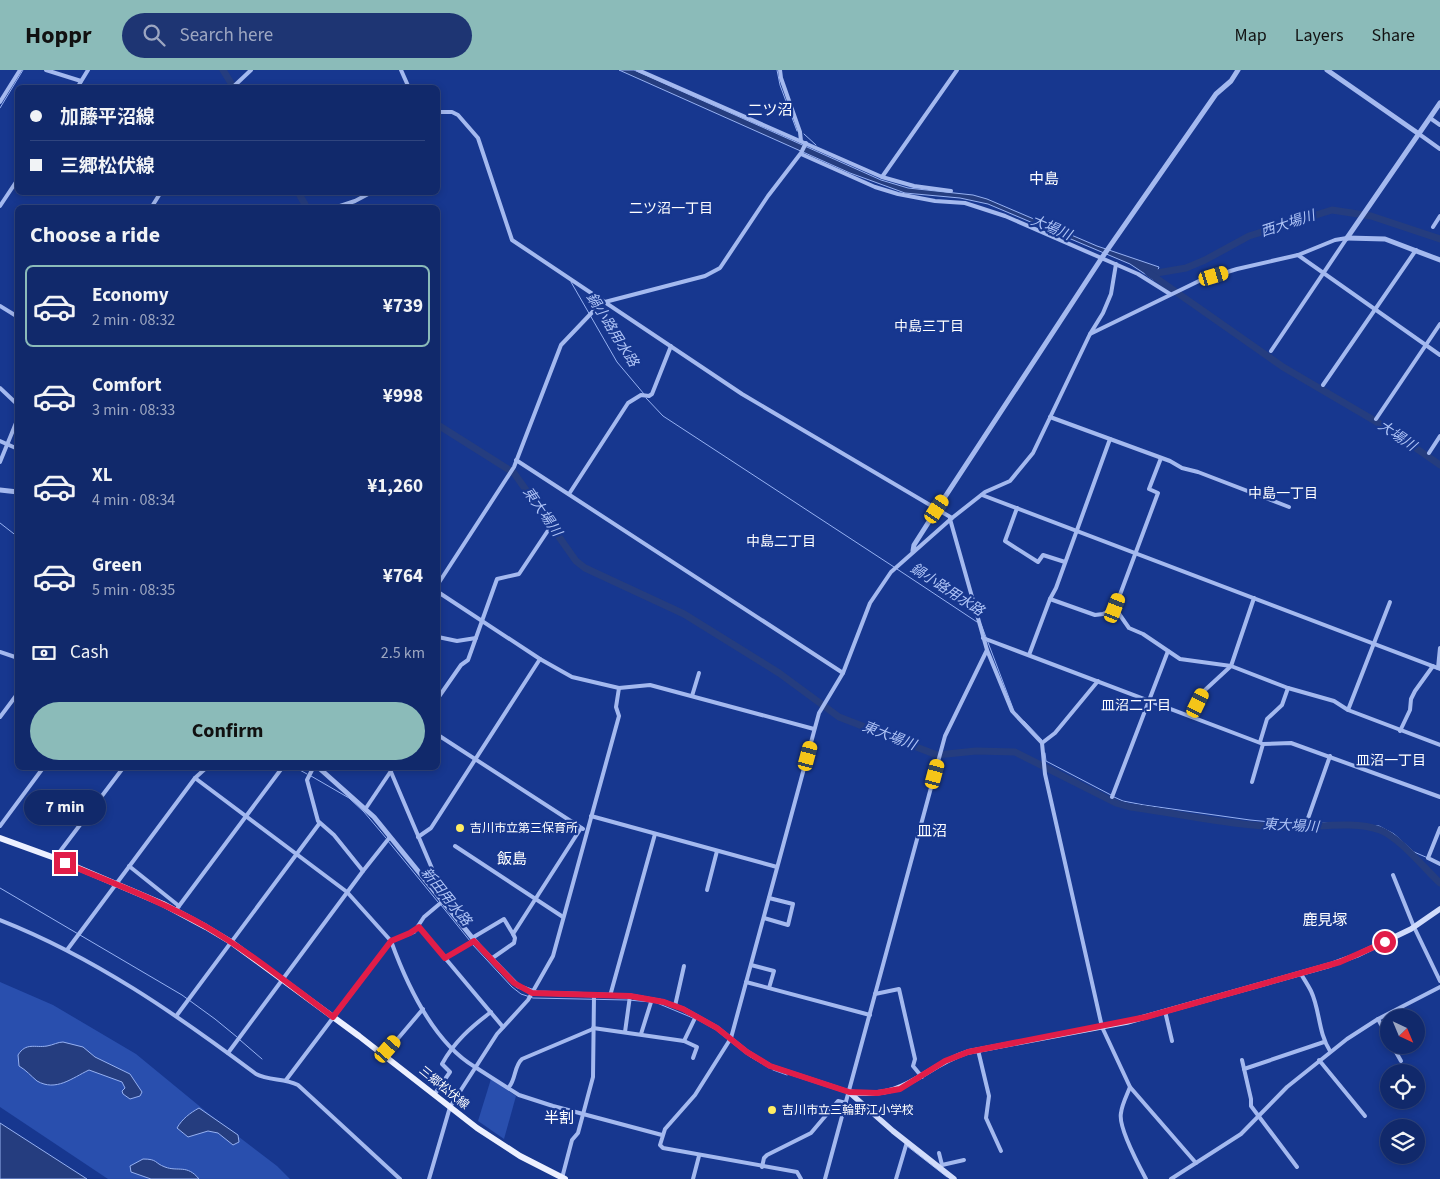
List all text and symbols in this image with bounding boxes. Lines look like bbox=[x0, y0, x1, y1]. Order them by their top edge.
search box bbox=[122, 13, 472, 58]
text: Hoppr bbox=[25, 18, 92, 53]
icon: search bbox=[140, 21, 168, 49]
text: Search here bbox=[180, 22, 273, 49]
text: Map bbox=[1235, 23, 1267, 48]
text: Layers bbox=[1295, 23, 1344, 48]
text: Share bbox=[1372, 23, 1415, 48]
district label: 二ツ沼 bbox=[747, 100, 793, 121]
text: 加藤平沼線 bbox=[60, 104, 155, 131]
text: 三郷松伏線 bbox=[60, 153, 155, 180]
district label: 中島 bbox=[1029, 169, 1059, 190]
district label: 二ツ沼一丁目 bbox=[629, 199, 713, 219]
water label: 西大場川 bbox=[1258, 205, 1320, 242]
water label: 大場川 bbox=[1028, 211, 1076, 246]
text: Choose a ride bbox=[30, 219, 160, 251]
car bbox=[1197, 264, 1230, 288]
text: Economy bbox=[92, 282, 169, 309]
icon: car bbox=[32, 284, 77, 329]
water label: 鍋小路用水路 bbox=[581, 289, 643, 372]
text: ¥739 bbox=[383, 293, 423, 320]
text: 2 min · 08:32 bbox=[92, 309, 175, 331]
district label: 中島三丁目 bbox=[894, 317, 964, 337]
text: Comfort bbox=[92, 372, 162, 399]
icon: car bbox=[32, 374, 77, 419]
text: ¥998 bbox=[383, 383, 423, 410]
text: 3 min · 08:33 bbox=[92, 399, 175, 421]
water label: 大場川 bbox=[1374, 416, 1422, 457]
text: XL bbox=[92, 462, 113, 489]
icon: car bbox=[32, 464, 77, 509]
text: ¥1,260 bbox=[367, 473, 423, 500]
water label: 東大場川 bbox=[518, 483, 567, 542]
district label: 中島一丁目 bbox=[1248, 484, 1318, 504]
text: 4 min · 08:34 bbox=[92, 489, 175, 511]
car bbox=[922, 492, 951, 526]
district label: 中島二丁目 bbox=[746, 532, 816, 552]
text: Green bbox=[92, 552, 142, 579]
icon: car bbox=[32, 554, 77, 599]
water label: 鍋小路用水路 bbox=[906, 559, 989, 622]
text: ¥764 bbox=[383, 563, 423, 590]
text: 5 min · 08:35 bbox=[92, 579, 175, 601]
car bbox=[1102, 591, 1127, 625]
icon: cash bbox=[30, 639, 58, 667]
text: Cash bbox=[70, 639, 109, 666]
text: 2.5 km bbox=[381, 642, 425, 664]
car bbox=[1184, 686, 1211, 720]
district label: 皿沼二丁目 bbox=[1101, 696, 1171, 716]
button: Confirm bbox=[30, 702, 425, 760]
water label: 東大場川 bbox=[859, 717, 921, 756]
car bbox=[796, 740, 819, 772]
district label: 皿沼一丁目 bbox=[1356, 751, 1426, 771]
car bbox=[923, 758, 946, 790]
callout: 7 min bbox=[24, 790, 106, 826]
text: 7 min bbox=[46, 796, 84, 818]
water label: 東大場川 bbox=[1263, 815, 1321, 838]
place label: 吉川市立第三保育所 bbox=[470, 820, 578, 837]
district label: 皿沼 bbox=[917, 821, 947, 842]
marker: 吉川市立第三保育所 bbox=[454, 822, 466, 834]
district label: 飯島 bbox=[497, 849, 527, 870]
route end bbox=[54, 852, 76, 874]
water label: 新田用水路 bbox=[416, 864, 476, 931]
district label: 鹿見塚 bbox=[1302, 910, 1348, 931]
route start bbox=[1374, 931, 1396, 953]
north arrow bbox=[1380, 1009, 1425, 1054]
map controls bbox=[1380, 1009, 1425, 1164]
car bbox=[372, 1033, 403, 1065]
street label: 三郷松伏線 bbox=[415, 1063, 473, 1113]
button: locate bbox=[1380, 1064, 1425, 1109]
place label: 吉川市立三輪野江小学校 bbox=[782, 1102, 914, 1119]
marker: 吉川市立三輪野江小学校 bbox=[766, 1104, 778, 1116]
district label: 半割 bbox=[544, 1108, 574, 1129]
button: layers bbox=[1380, 1119, 1425, 1164]

